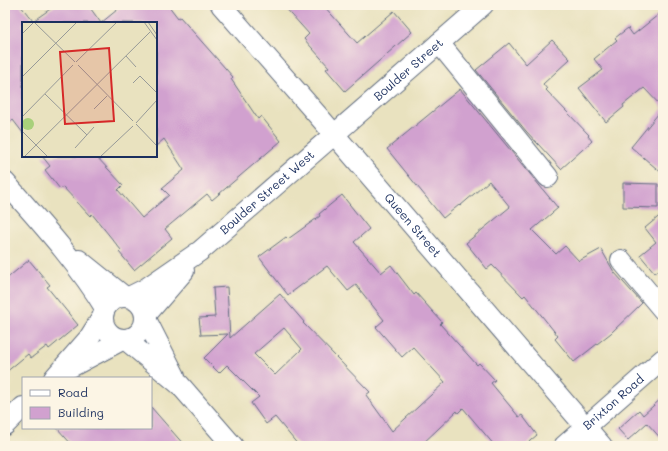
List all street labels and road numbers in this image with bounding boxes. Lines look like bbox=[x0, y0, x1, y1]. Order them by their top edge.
street label: Boulder Street bbox=[370, 34, 446, 104]
street label: Boulder Street West bbox=[216, 146, 317, 237]
street label: Queen Street bbox=[381, 189, 445, 260]
street label: Brixton Road bbox=[579, 370, 647, 433]

